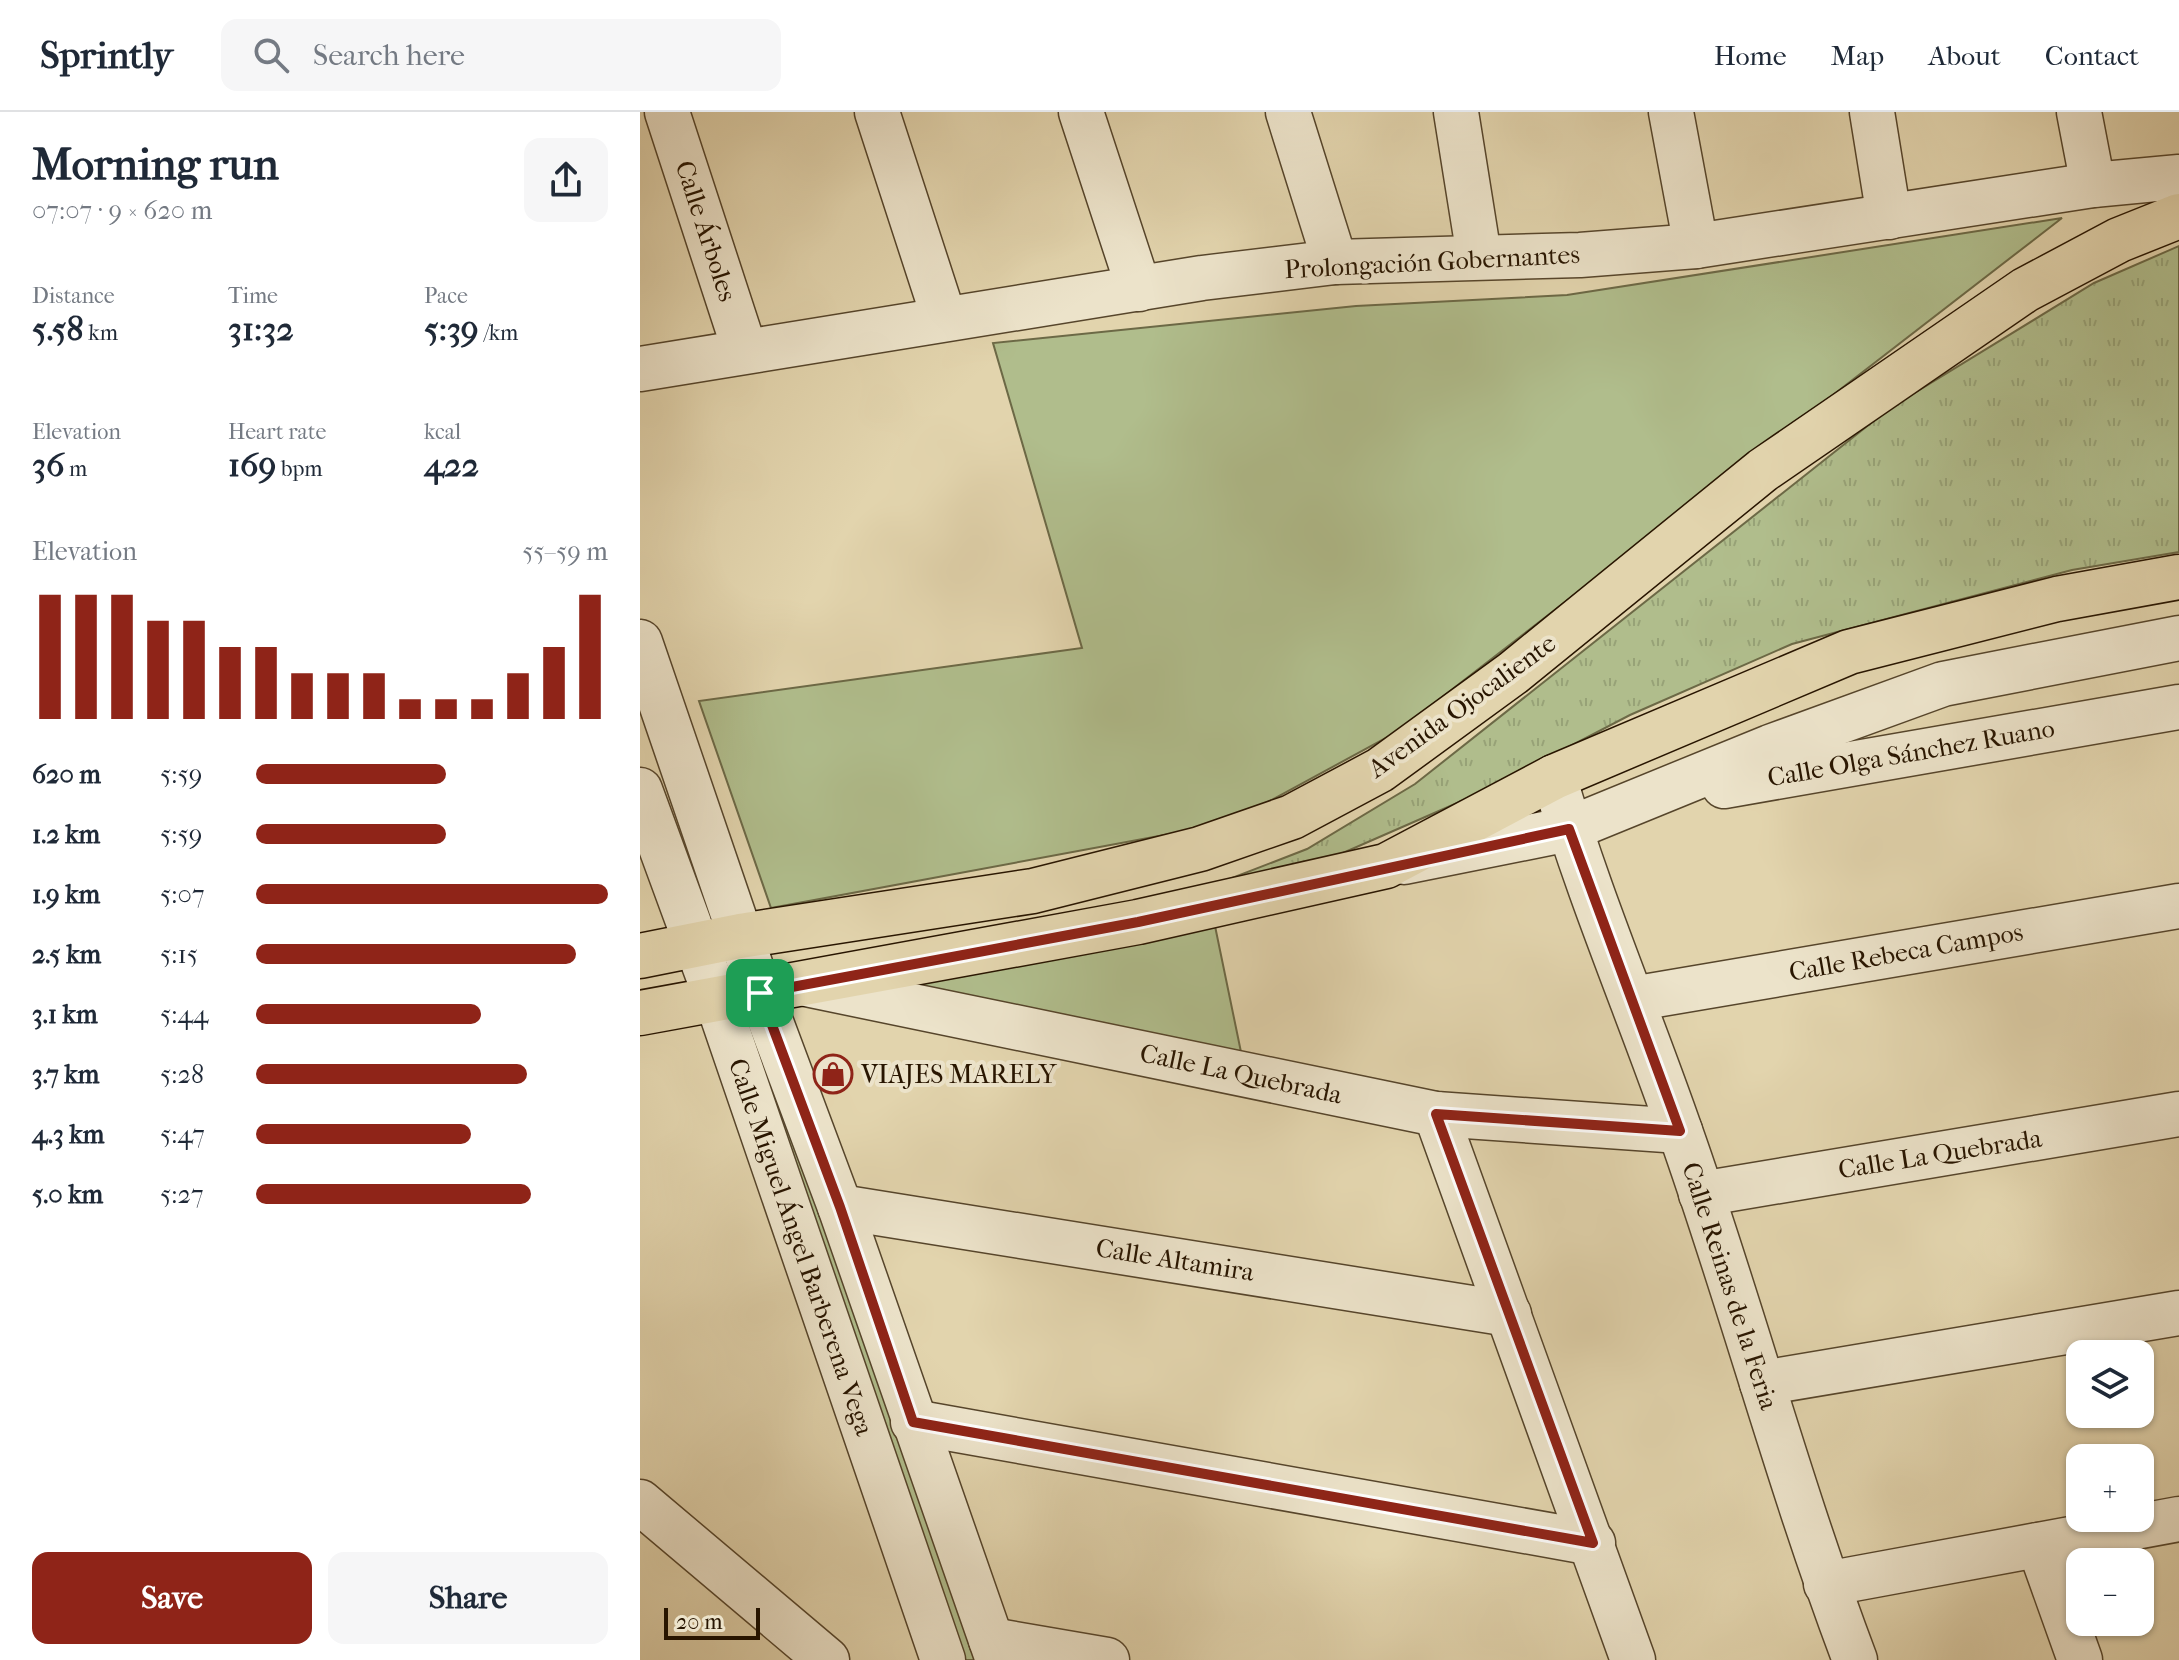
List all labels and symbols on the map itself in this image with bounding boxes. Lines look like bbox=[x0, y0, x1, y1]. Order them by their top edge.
street label: Calle Árboles bbox=[669, 156, 744, 305]
street label: Prolongación Gobernantes bbox=[1283, 239, 1581, 285]
street label: Avenida Ojocaliente bbox=[1361, 627, 1562, 785]
street label: Calle Olga Sánchez Ruano bbox=[1765, 712, 2057, 794]
street label: Calle Rebeca Campos bbox=[1787, 916, 2025, 988]
pin bbox=[726, 959, 794, 1027]
street label: Calle La Quebrada bbox=[1137, 1037, 1346, 1111]
shop icon: VIAJES MARELY bbox=[812, 1053, 854, 1095]
street label: Calle Miguel Ángel Barberena Vega bbox=[722, 1054, 881, 1440]
place label: VIAJES MARELY bbox=[860, 1059, 1058, 1090]
street label: Calle La Quebrada bbox=[1836, 1122, 2045, 1185]
street label: Calle Reinas de la Feria bbox=[1675, 1158, 1785, 1415]
street label: Calle Altamira bbox=[1094, 1232, 1257, 1288]
scale bar bbox=[664, 1604, 760, 1640]

